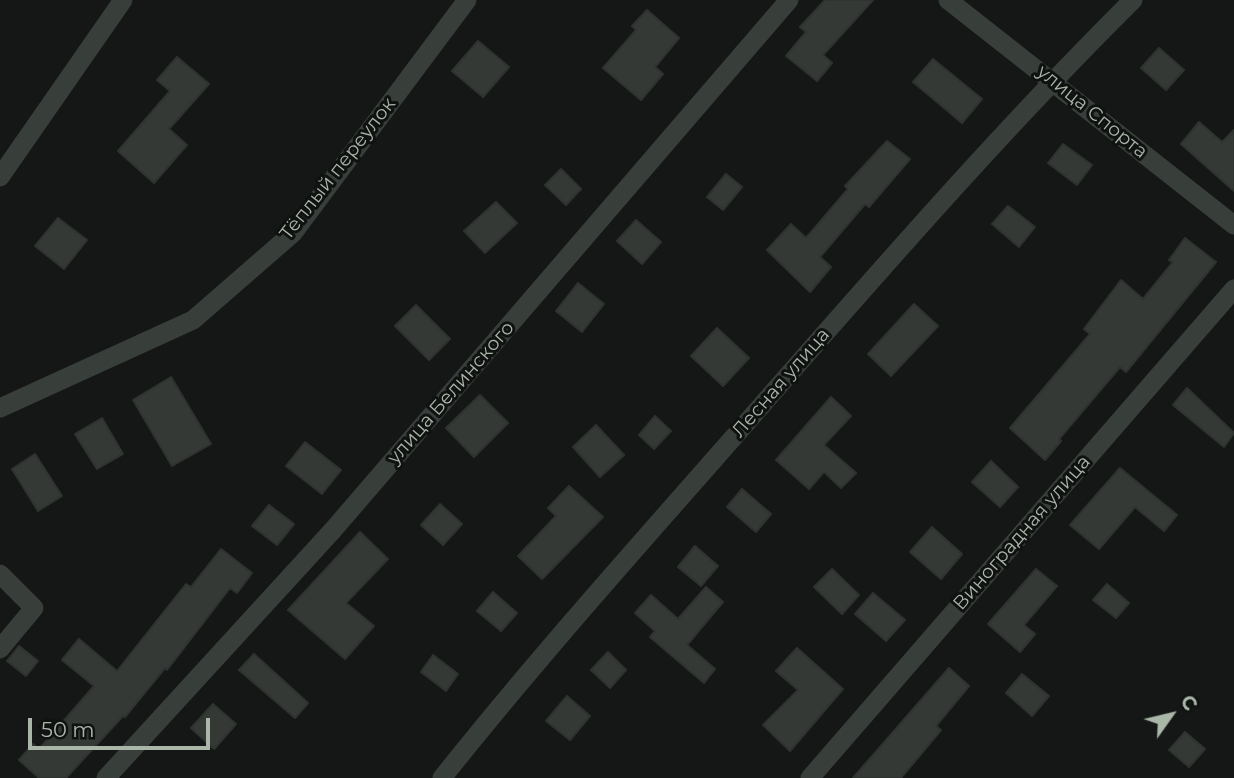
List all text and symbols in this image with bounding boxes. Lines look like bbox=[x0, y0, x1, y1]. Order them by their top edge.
street label: улица Спорта bbox=[1032, 61, 1152, 163]
street label: Тёплый переулок bbox=[275, 93, 401, 245]
street label: улица Белинского bbox=[383, 317, 519, 469]
street label: Лесная улица bbox=[727, 324, 835, 442]
street label: Виноградная улица bbox=[949, 451, 1095, 615]
north arrow bbox=[1136, 680, 1206, 750]
text: С bbox=[1175, 691, 1202, 715]
scale bar bbox=[32, 704, 214, 748]
text: 50 m bbox=[41, 717, 95, 742]

